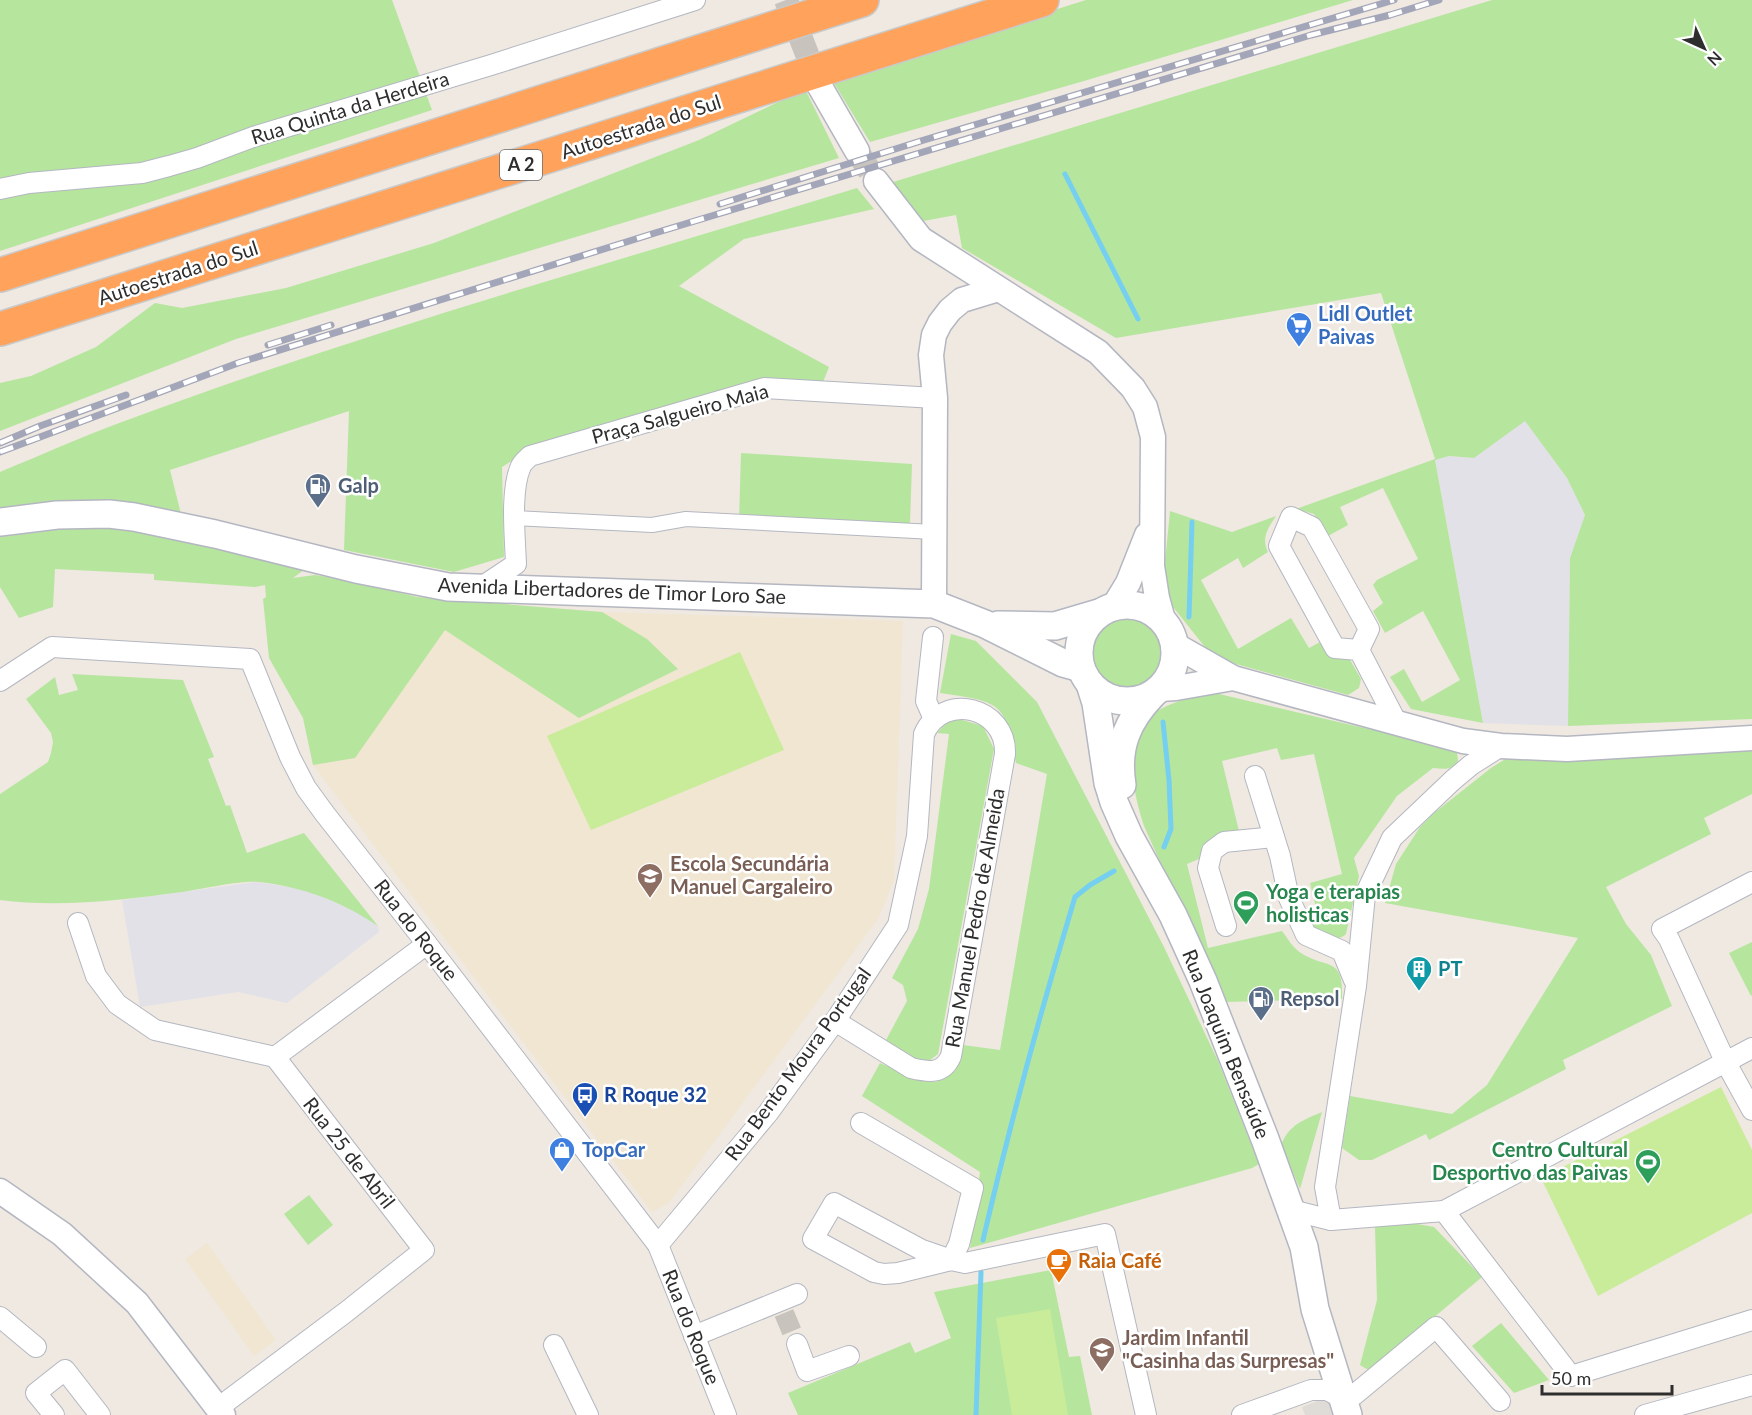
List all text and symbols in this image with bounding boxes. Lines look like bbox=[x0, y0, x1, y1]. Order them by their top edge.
north arrow bbox=[1674, 18, 1734, 78]
text: N bbox=[1704, 48, 1726, 70]
street label: Rua Quinta da Herdeira bbox=[248, 65, 452, 149]
street label: Autoestrada do Sul bbox=[558, 89, 724, 163]
road number: A 2 bbox=[500, 150, 542, 180]
street label: Autoestrada do Sul bbox=[95, 235, 261, 309]
place label: Lidl Outlet Paivas bbox=[1318, 301, 1413, 348]
supermarket icon: Lidl Outlet Paivas bbox=[1284, 310, 1314, 348]
street label: Praça Salgueiro Maia bbox=[589, 378, 771, 448]
fuel station icon: Galp bbox=[303, 471, 333, 509]
place label: Galp bbox=[338, 473, 379, 497]
street label: Avenida Libertadores de Timor Loro Sae bbox=[437, 572, 787, 608]
street label: Rua Manuel Pedro de Almeida bbox=[939, 786, 1009, 1050]
place label: Escola Secundária Manuel Cargaleiro bbox=[670, 851, 833, 898]
school or university icon: Escola Secundária Manuel Cargaleiro bbox=[635, 861, 665, 899]
street label: Rua do Roque bbox=[370, 874, 464, 985]
place label: Yoga e terapias holisticas bbox=[1265, 879, 1400, 926]
sports icon: Yoga e terapias holisticas bbox=[1231, 888, 1261, 926]
street label: Rua Joaquim Bensaúde bbox=[1178, 946, 1276, 1142]
building icon: PT bbox=[1404, 954, 1434, 992]
place label: PT bbox=[1438, 956, 1462, 980]
street label: Rua Bento Moura Portugal bbox=[719, 962, 875, 1165]
fuel station icon: Repsol bbox=[1246, 984, 1276, 1022]
place label: Repsol bbox=[1280, 986, 1339, 1010]
bus stop icon: R Roque 32 bbox=[570, 1080, 600, 1118]
place label: R Roque 32 bbox=[604, 1082, 707, 1106]
street label: Rua 25 de Abril bbox=[299, 1092, 401, 1213]
shop icon: TopCar bbox=[547, 1135, 577, 1173]
place label: TopCar bbox=[582, 1137, 646, 1161]
place label: Centro Cultural Desportivo das Paivas bbox=[1432, 1137, 1628, 1184]
sports icon: Centro Cultural Desportivo das Paivas bbox=[1633, 1147, 1663, 1185]
cafe icon: Raia Café bbox=[1044, 1246, 1074, 1284]
place label: Raia Café bbox=[1078, 1248, 1162, 1272]
street label: Rua do Roque bbox=[658, 1266, 726, 1388]
place label: Jardim Infantil "Casinha das Surpresas" bbox=[1122, 1325, 1334, 1372]
school or university icon: Jardim Infantil "Casinha das Surpresas" bbox=[1087, 1335, 1117, 1373]
scale bar bbox=[1542, 1358, 1672, 1396]
text: 50 m bbox=[1551, 1367, 1591, 1389]

